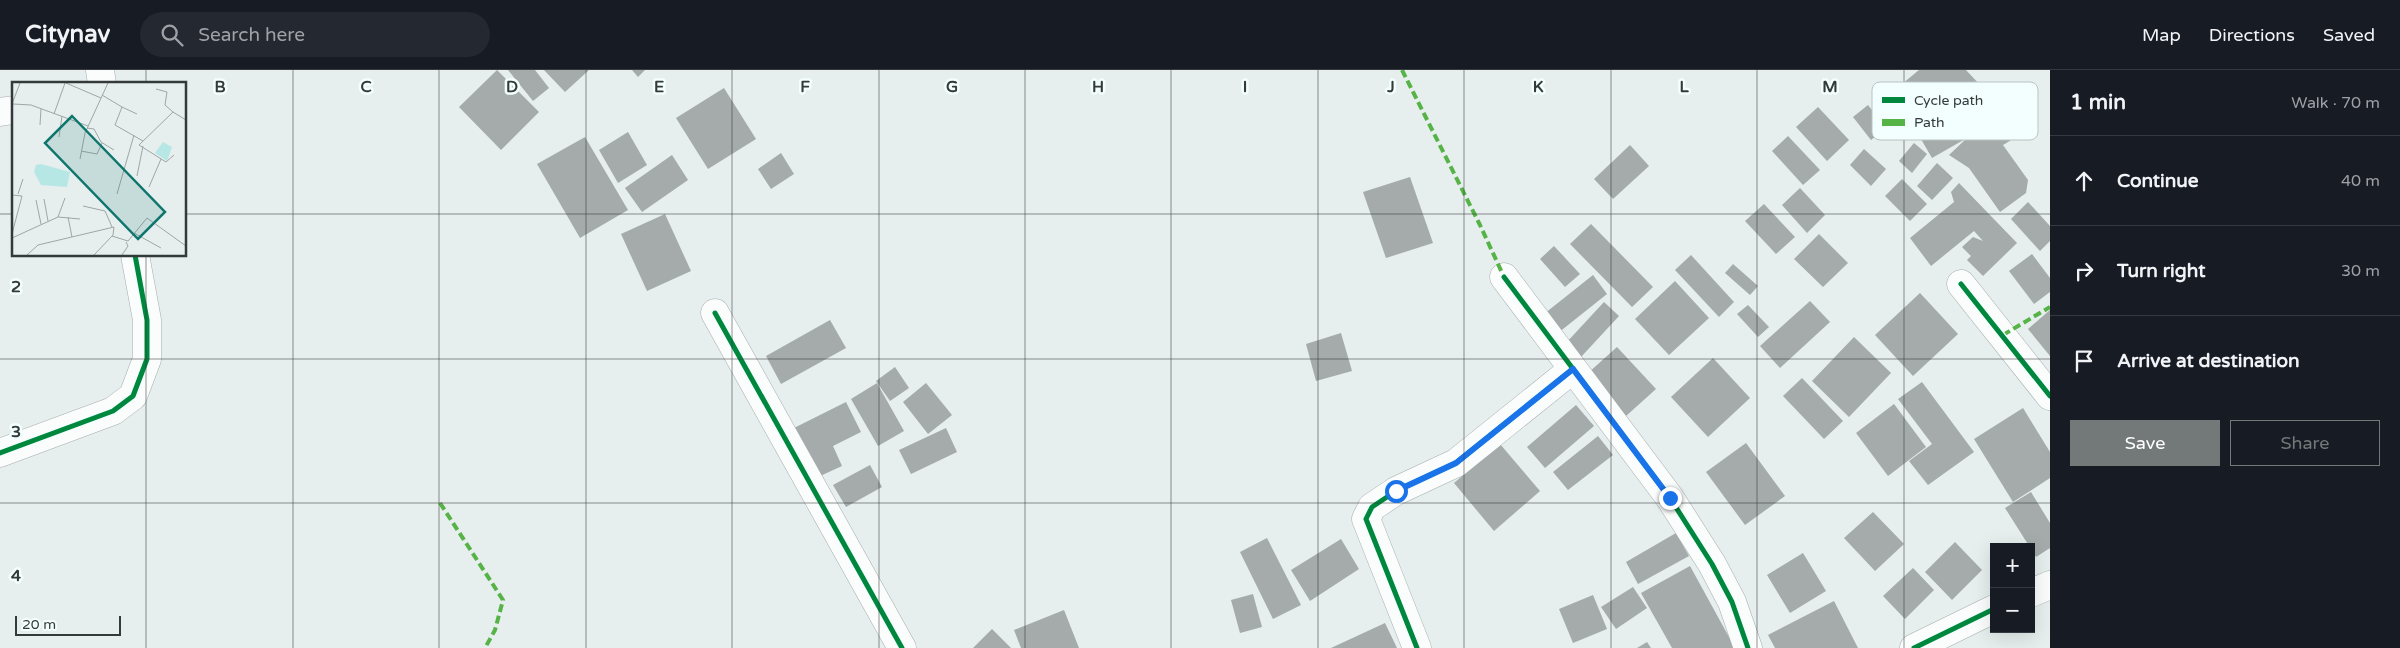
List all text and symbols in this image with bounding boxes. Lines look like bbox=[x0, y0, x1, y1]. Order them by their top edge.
search box bbox=[140, 12, 490, 57]
text: Citynav bbox=[25, 20, 110, 49]
icon: search bbox=[158, 21, 186, 49]
text: Search here bbox=[198, 24, 305, 46]
text: Map bbox=[2142, 24, 2181, 46]
text: Directions bbox=[2209, 24, 2295, 46]
text: Saved bbox=[2323, 24, 2375, 46]
text: B bbox=[214, 77, 226, 97]
text: C bbox=[360, 77, 372, 97]
text: D bbox=[506, 77, 518, 97]
text: E bbox=[654, 77, 664, 97]
text: F bbox=[800, 77, 810, 97]
text: G bbox=[946, 77, 958, 97]
text: H bbox=[1092, 77, 1104, 97]
text: I bbox=[1243, 77, 1247, 97]
text: J bbox=[1386, 77, 1395, 97]
text: K bbox=[1533, 77, 1544, 97]
text: L bbox=[1679, 77, 1689, 97]
text: M bbox=[1822, 77, 1838, 97]
inset map bbox=[12, 82, 186, 256]
legend bbox=[1872, 82, 2038, 140]
text: 1 min bbox=[2070, 90, 2126, 115]
text: Cycle path bbox=[1914, 92, 1983, 109]
text: Walk · 70 m bbox=[2291, 93, 2380, 113]
text: Path bbox=[1914, 114, 1945, 131]
icon: ahead bbox=[2070, 167, 2098, 195]
text: Continue bbox=[2117, 170, 2199, 192]
text: 40 m bbox=[2341, 171, 2380, 191]
icon: right bbox=[2070, 257, 2098, 285]
text: Turn right bbox=[2117, 260, 2205, 282]
text: 30 m bbox=[2341, 261, 2380, 281]
text: 2 bbox=[11, 277, 21, 297]
icon: arrive bbox=[2070, 347, 2098, 375]
text: Arrive at destination bbox=[2117, 350, 2300, 372]
button: Save bbox=[2070, 420, 2220, 466]
button: Share bbox=[2230, 420, 2380, 466]
text: 3 bbox=[11, 422, 21, 442]
route start bbox=[1385, 480, 1408, 503]
route end bbox=[1659, 487, 1682, 510]
map controls bbox=[1990, 543, 2035, 633]
button: + bbox=[1990, 543, 2035, 588]
text: 4 bbox=[11, 566, 21, 586]
button: − bbox=[1990, 588, 2035, 633]
scale bar bbox=[15, 613, 121, 636]
text: 20 m bbox=[22, 616, 56, 633]

